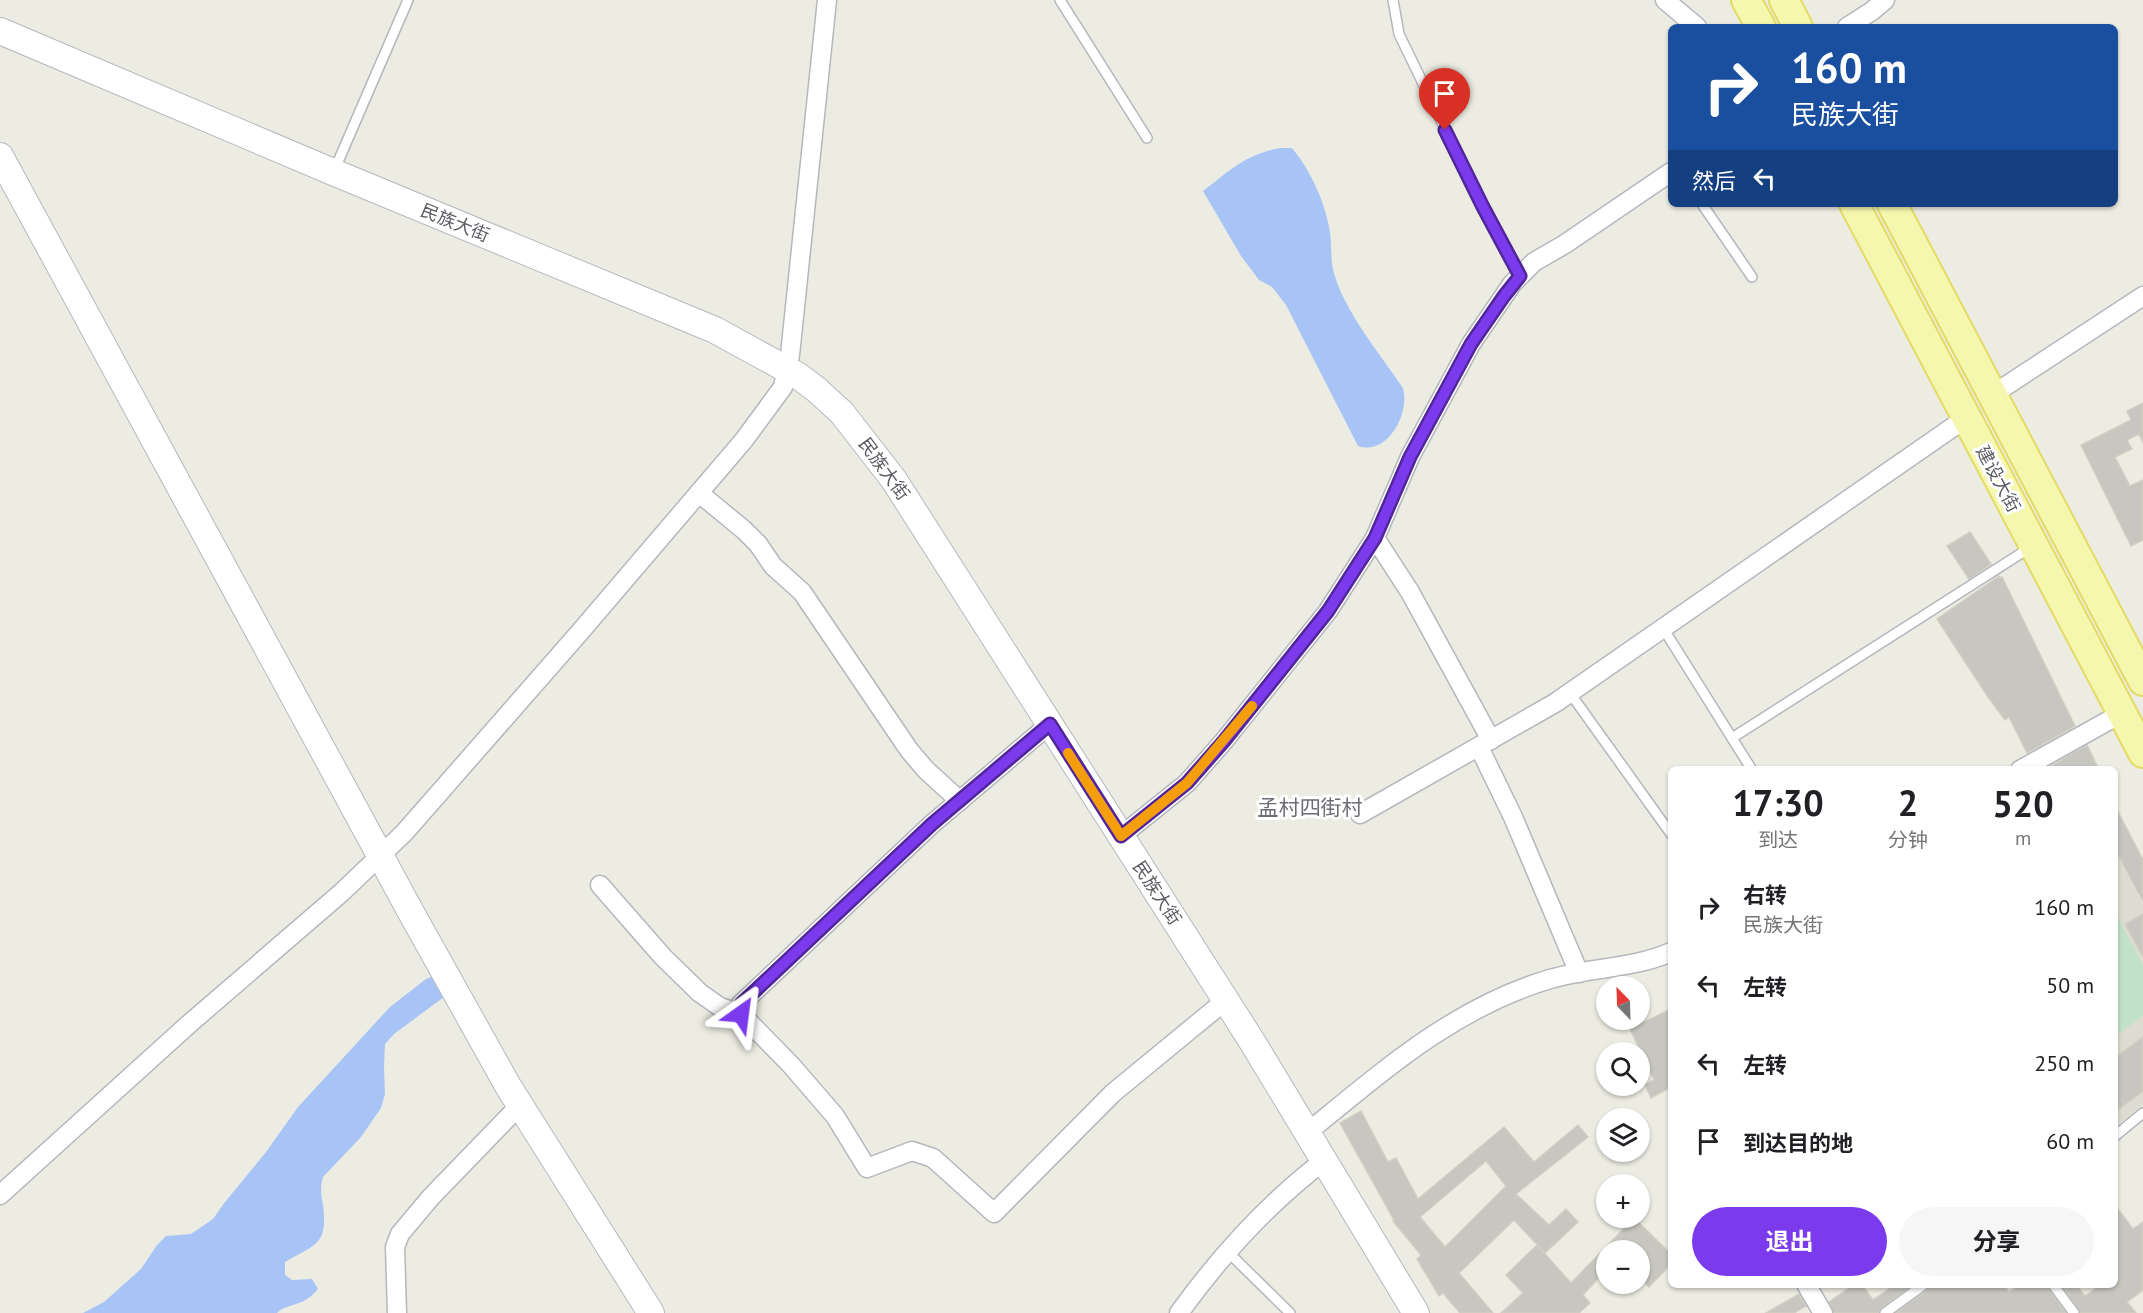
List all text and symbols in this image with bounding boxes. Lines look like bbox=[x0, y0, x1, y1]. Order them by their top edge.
text: 160 m bbox=[1791, 40, 1907, 95]
icon: right bbox=[1692, 48, 1770, 126]
pin bbox=[1419, 68, 1470, 130]
icon: arrive bbox=[1428, 77, 1461, 110]
text: 民族大街 bbox=[1791, 97, 1899, 131]
icon: left bbox=[1748, 162, 1781, 195]
text: 然后 bbox=[1692, 167, 1736, 195]
street label: 民族大街 bbox=[418, 198, 493, 247]
street label: 民族大街 bbox=[854, 433, 915, 505]
street label: 建设大街 bbox=[1971, 442, 2025, 516]
text: 17:30 bbox=[1732, 779, 1824, 826]
text: 2 bbox=[1898, 779, 1918, 826]
text: 520 bbox=[1992, 780, 2054, 827]
district label: 孟村四街村 bbox=[1258, 794, 1363, 821]
text: m bbox=[2015, 825, 2031, 851]
text: 到达 bbox=[1758, 827, 1798, 853]
text: 分钟 bbox=[1888, 827, 1928, 853]
street label: 民族大街 bbox=[1128, 856, 1187, 929]
text: 右转 bbox=[1743, 881, 1787, 909]
icon: right bbox=[1692, 891, 1725, 924]
text: 160 m bbox=[2034, 893, 2094, 921]
text: 民族大街 bbox=[1743, 912, 1823, 938]
icon: left bbox=[1692, 969, 1725, 1002]
text: 50 m bbox=[2046, 971, 2094, 999]
text: 左转 bbox=[1743, 973, 1787, 1001]
north arrow bbox=[1596, 976, 1650, 1030]
map controls bbox=[1596, 976, 1650, 1294]
position arrow bbox=[709, 982, 773, 1046]
button: search bbox=[1596, 1042, 1650, 1096]
icon: left bbox=[1692, 1047, 1725, 1080]
text: 250 m bbox=[2034, 1049, 2094, 1077]
text: 左转 bbox=[1743, 1051, 1787, 1079]
button: layers bbox=[1596, 1108, 1650, 1162]
icon: arrive bbox=[1692, 1125, 1725, 1158]
text: 60 m bbox=[2046, 1127, 2094, 1155]
text: 到达目的地 bbox=[1743, 1129, 1853, 1157]
button: + bbox=[1596, 1174, 1650, 1228]
button: 退出 bbox=[1692, 1207, 1887, 1276]
button: 分享 bbox=[1899, 1207, 2094, 1276]
button: − bbox=[1596, 1240, 1650, 1294]

